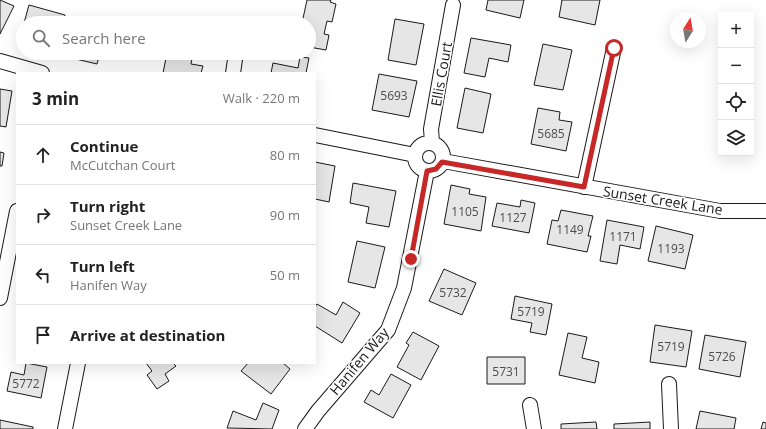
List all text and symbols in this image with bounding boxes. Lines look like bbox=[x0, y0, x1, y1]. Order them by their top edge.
north arrow bbox=[670, 12, 706, 48]
map controls bbox=[718, 12, 754, 156]
button: + bbox=[718, 12, 754, 48]
search box bbox=[16, 16, 316, 60]
icon: search bbox=[30, 27, 52, 49]
text: Search here bbox=[62, 28, 146, 48]
route start bbox=[605, 39, 623, 57]
street label: Ellis Court bbox=[426, 40, 456, 108]
button: − bbox=[718, 48, 754, 84]
button: locate bbox=[718, 84, 754, 120]
text: 3 min bbox=[32, 87, 79, 110]
house number: 5693 bbox=[380, 87, 408, 104]
text: Walk · 220 m bbox=[223, 89, 300, 107]
button: layers bbox=[718, 120, 754, 156]
house number: 5685 bbox=[537, 125, 565, 142]
text: Continue bbox=[70, 136, 138, 156]
icon: ahead bbox=[32, 144, 54, 166]
text: 80 m bbox=[270, 146, 300, 164]
text: McCutchan Court bbox=[70, 156, 175, 174]
street label: Sunset Creek Lane bbox=[602, 181, 724, 219]
text: Turn right bbox=[70, 196, 145, 216]
house number: 1105 bbox=[451, 203, 479, 220]
icon: right bbox=[32, 204, 54, 226]
text: 90 m bbox=[270, 206, 300, 224]
house number: 1127 bbox=[499, 209, 527, 226]
text: Sunset Creek Lane bbox=[70, 216, 182, 234]
house number: 1149 bbox=[556, 221, 584, 238]
house number: 1171 bbox=[609, 228, 637, 245]
house number: 1193 bbox=[657, 240, 685, 257]
route end bbox=[402, 250, 420, 268]
text: Turn left bbox=[70, 256, 135, 276]
icon: left bbox=[32, 264, 54, 286]
text: 50 m bbox=[270, 266, 300, 284]
text: Hanifen Way bbox=[70, 276, 147, 294]
house number: 5732 bbox=[439, 284, 467, 301]
house number: 5719 bbox=[517, 303, 545, 320]
street label: Hanifen Way bbox=[325, 322, 393, 399]
icon: arrive bbox=[32, 324, 54, 346]
text: Arrive at destination bbox=[70, 325, 225, 345]
house number: 5719 bbox=[657, 338, 685, 355]
house number: 5726 bbox=[708, 348, 736, 365]
house number: 5731 bbox=[492, 363, 520, 380]
house number: 5772 bbox=[12, 375, 40, 392]

